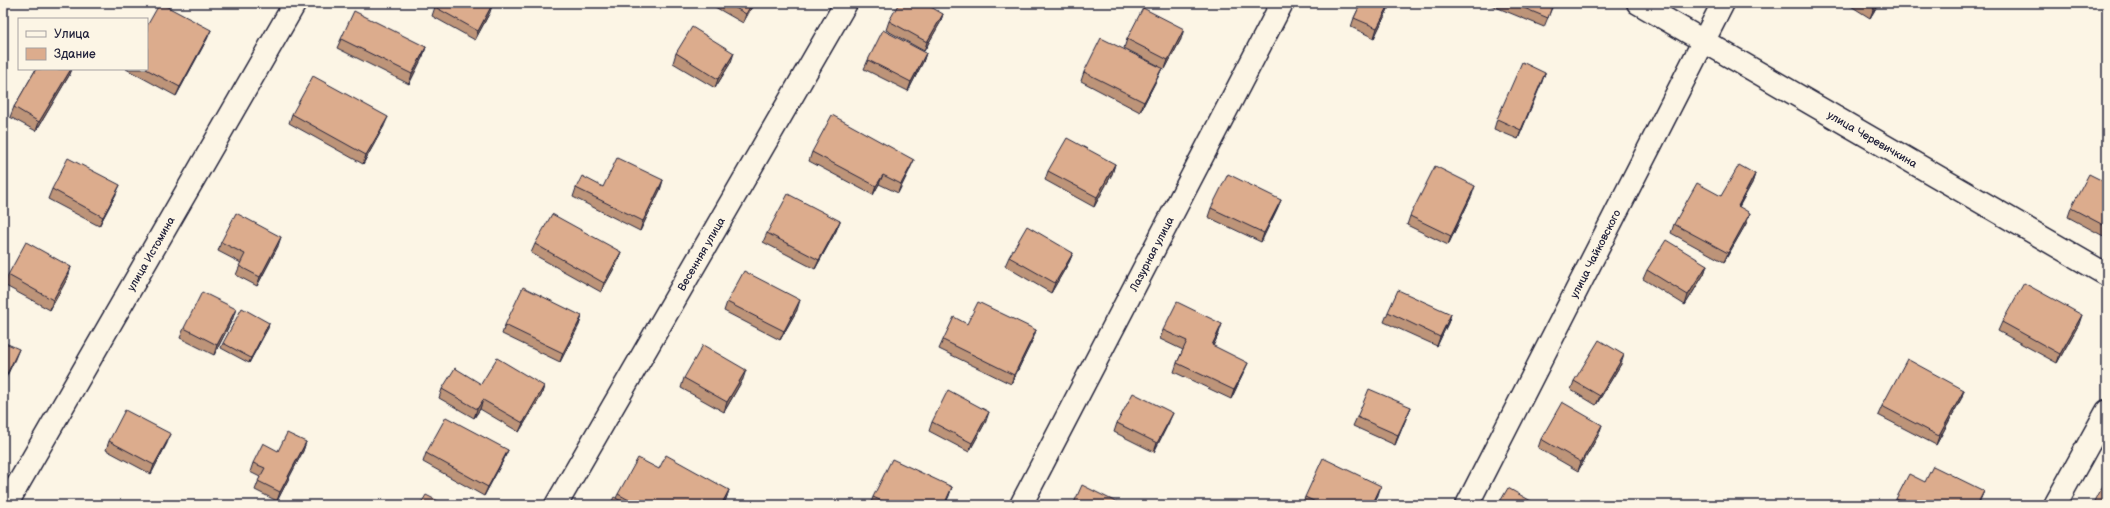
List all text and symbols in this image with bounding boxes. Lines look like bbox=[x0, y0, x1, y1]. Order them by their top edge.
legend bbox=[18, 18, 148, 70]
text: Улица bbox=[54, 27, 90, 42]
text: Здание bbox=[54, 47, 96, 62]
street label: улица Черевичкина bbox=[1825, 108, 1920, 170]
street label: улица Чайковского bbox=[1567, 207, 1623, 300]
street label: улица Истомина bbox=[124, 214, 177, 293]
street label: Весенняя улица bbox=[675, 214, 728, 293]
street label: Лазурная улица bbox=[1126, 214, 1177, 294]

